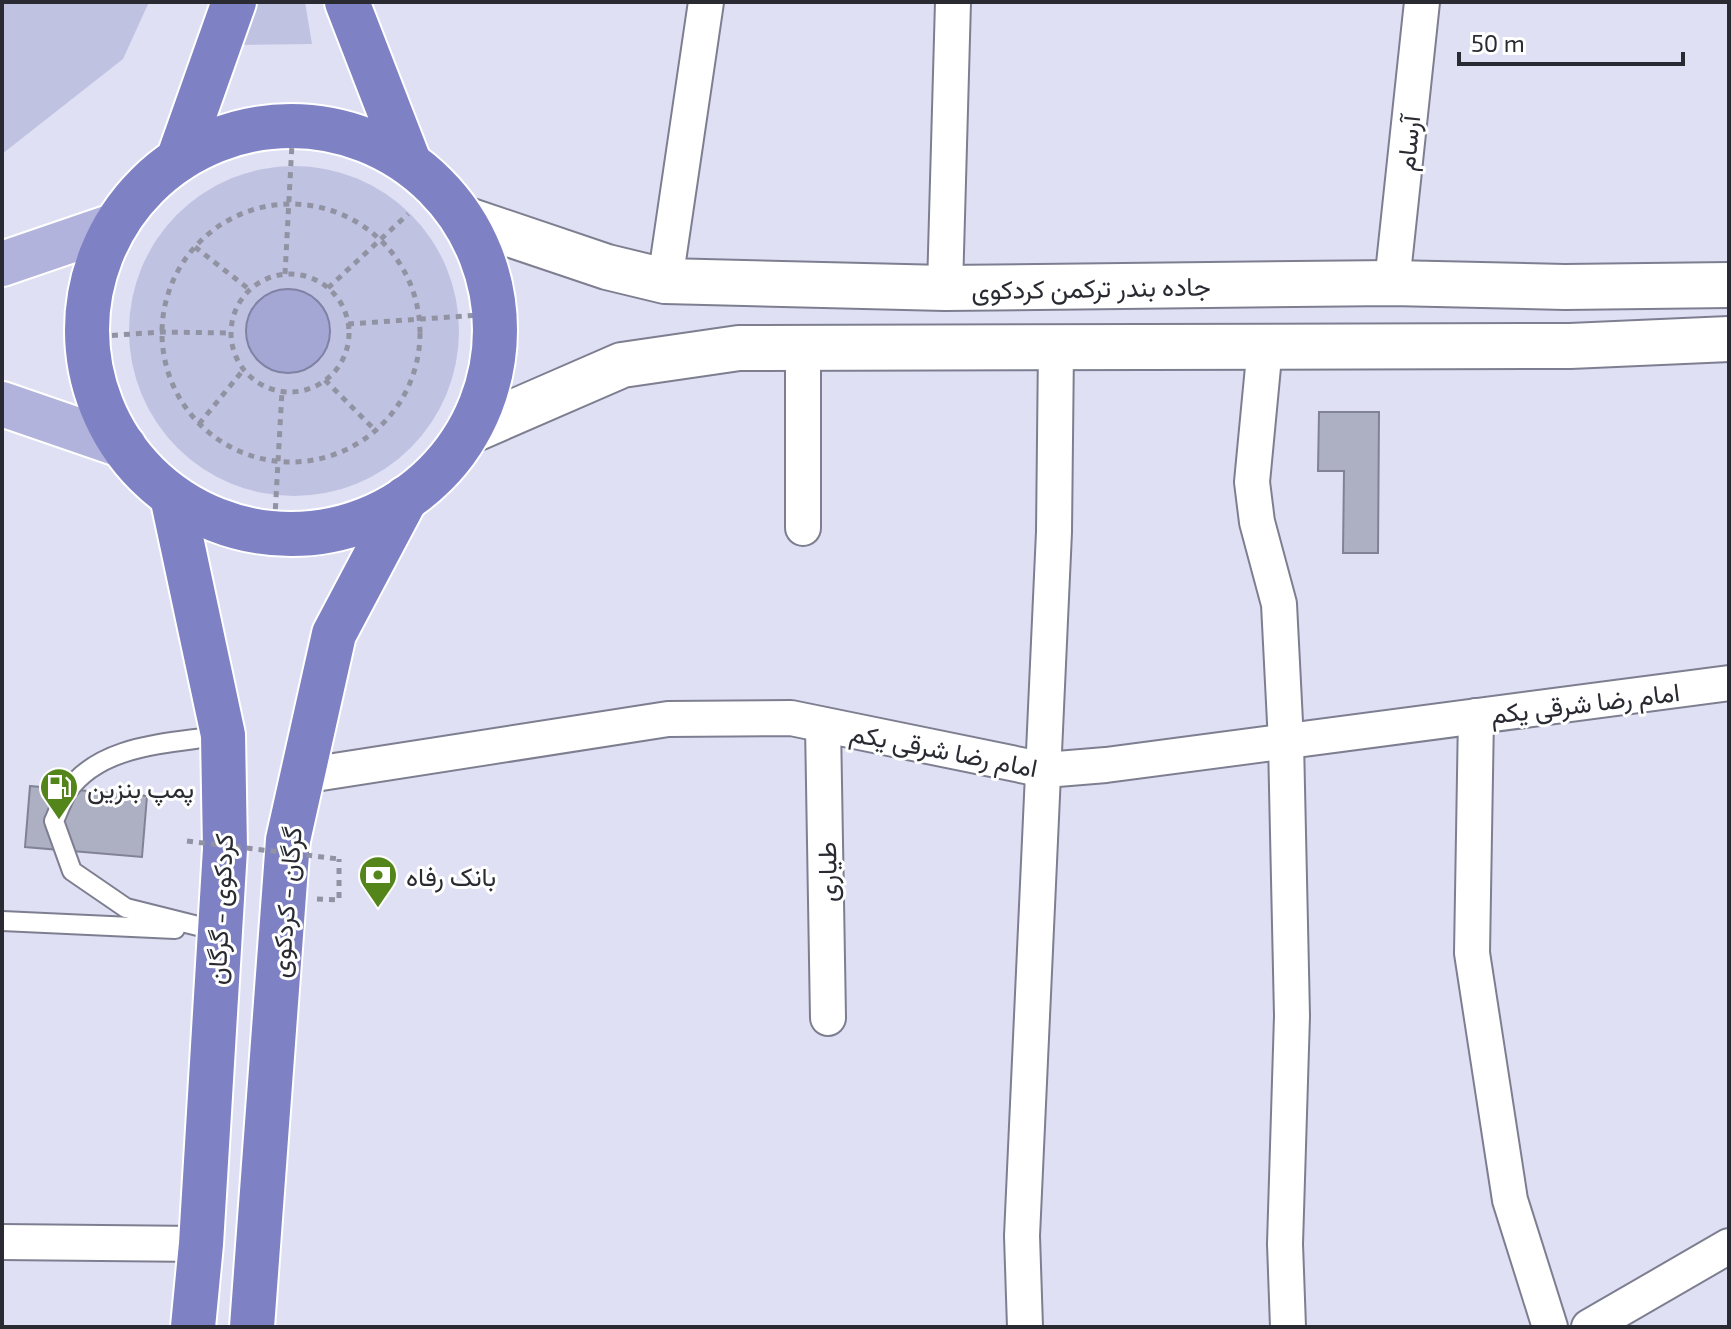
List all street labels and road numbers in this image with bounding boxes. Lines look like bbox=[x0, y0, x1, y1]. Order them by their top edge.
street label: آرسام bbox=[1389, 112, 1429, 173]
street label: جاده بندر ترکمن کردکوی bbox=[971, 269, 1211, 307]
street label: امام رضا شرقی یکم bbox=[1489, 675, 1682, 732]
street label: امام رضا شرقی یکم bbox=[847, 716, 1040, 785]
street label: گرگان - کردکوی bbox=[263, 825, 309, 979]
street label: کردکوی - گرگان bbox=[200, 833, 240, 986]
street label: طیاری bbox=[810, 841, 844, 902]

